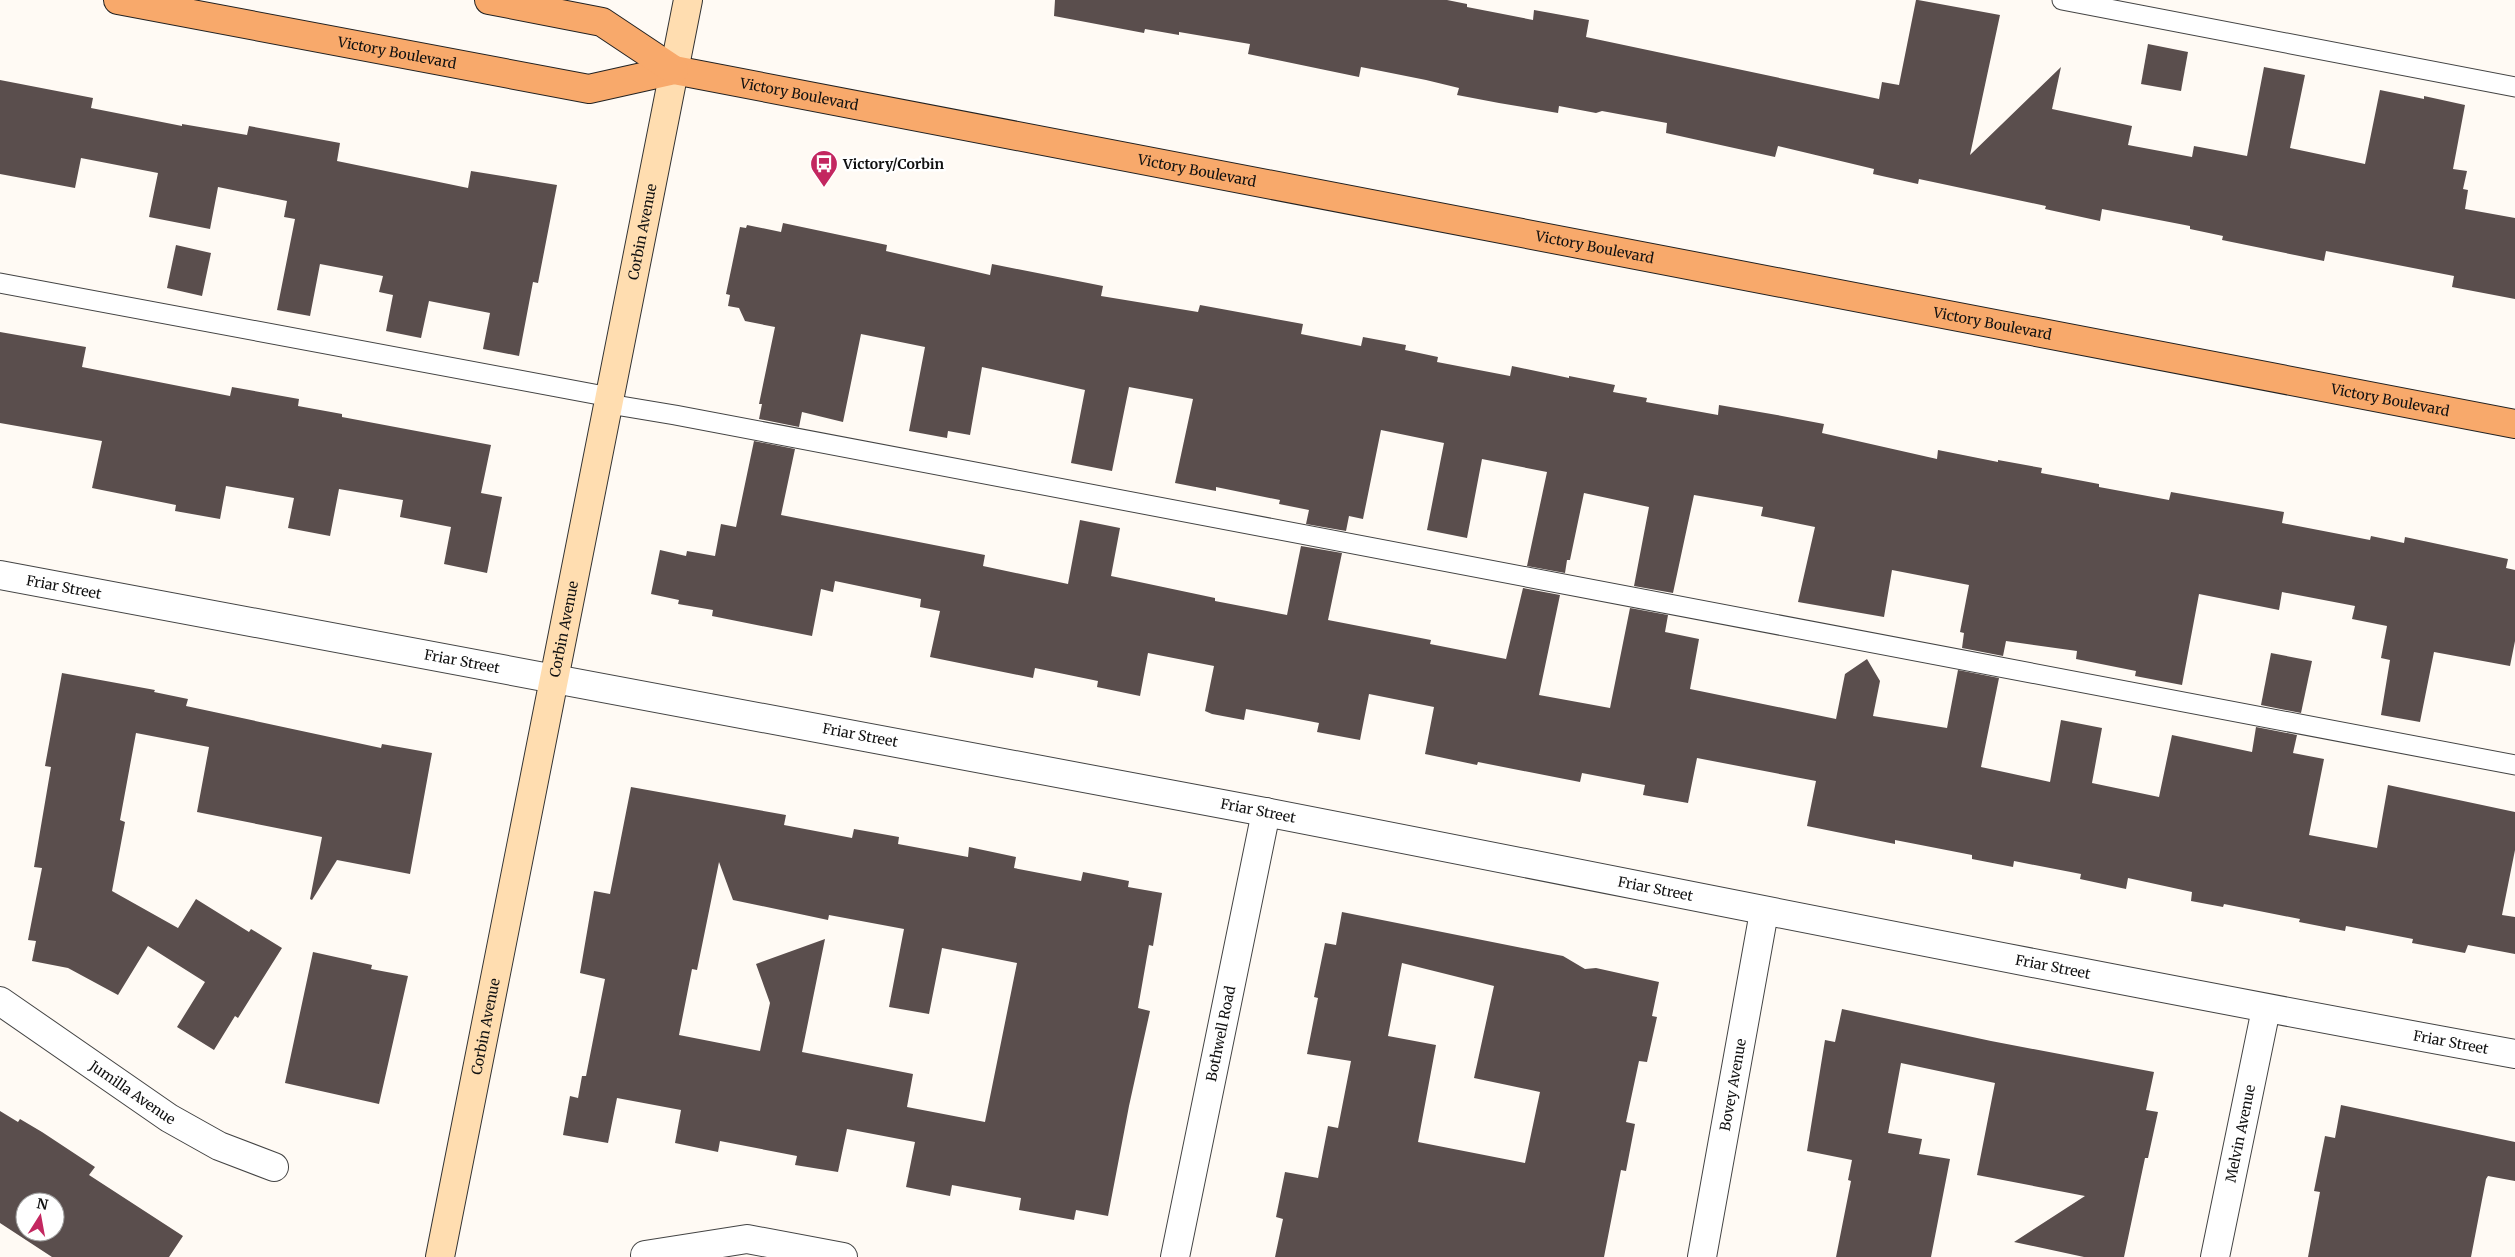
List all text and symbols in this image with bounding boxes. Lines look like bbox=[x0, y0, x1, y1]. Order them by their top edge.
street label: Victory Boulevard bbox=[335, 33, 458, 73]
street label: Victory Boulevard bbox=[738, 74, 861, 114]
bus stop icon: Victory/Corbin bbox=[809, 149, 839, 188]
street label: Victory Boulevard bbox=[1135, 150, 1258, 191]
place label: Victory/Corbin bbox=[842, 155, 944, 173]
street label: Corbin Avenue bbox=[624, 182, 661, 282]
street label: Victory Boulevard bbox=[1533, 227, 1656, 267]
street label: Victory Boulevard bbox=[1931, 303, 2054, 344]
street label: Victory Boulevard bbox=[2328, 380, 2451, 420]
street label: Friar Street bbox=[25, 571, 104, 603]
street label: Corbin Avenue bbox=[546, 579, 582, 679]
street label: Friar Street bbox=[423, 646, 502, 677]
street label: Friar Street bbox=[821, 719, 900, 751]
street label: Friar Street bbox=[1219, 795, 1298, 827]
street label: Friar Street bbox=[1616, 873, 1695, 905]
street label: Friar Street bbox=[2014, 951, 2093, 983]
street label: Corbin Avenue bbox=[467, 977, 504, 1076]
street label: Bothwell Road bbox=[1202, 984, 1239, 1083]
street label: Friar Street bbox=[2412, 1026, 2490, 1058]
street label: Bovey Avenue bbox=[1716, 1037, 1750, 1132]
street label: Jumilla Avenue bbox=[85, 1056, 178, 1129]
street label: Melvin Avenue bbox=[2222, 1083, 2259, 1184]
north arrow bbox=[15, 1192, 65, 1242]
text: N bbox=[35, 1194, 50, 1214]

